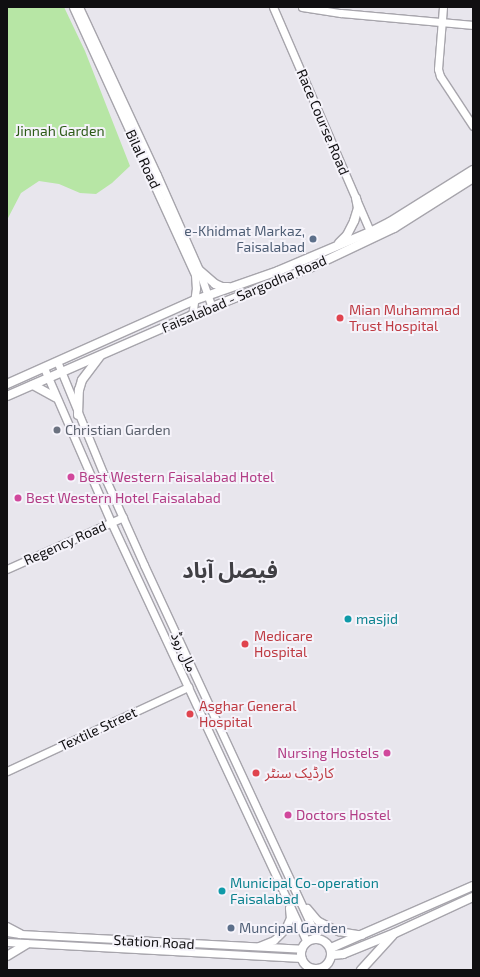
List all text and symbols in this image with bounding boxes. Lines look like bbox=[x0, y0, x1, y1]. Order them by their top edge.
street label: Race Course Road bbox=[293, 67, 353, 177]
park label: Jinnah Garden bbox=[15, 123, 105, 139]
street label: Bilal Road bbox=[122, 127, 164, 191]
place label: e-Khidmat Markaz, Faisalabad bbox=[184, 223, 305, 256]
marker: e-Khidmat Markaz, Faisalabad bbox=[308, 234, 318, 244]
street label: Faisalabad - Sargodha Road bbox=[159, 252, 329, 336]
place label: Mian Muhammad Trust Hospital bbox=[349, 302, 460, 334]
marker: Mian Muhammad Trust Hospital bbox=[334, 312, 346, 324]
place label: Christian Garden bbox=[65, 422, 171, 438]
marker: Christian Garden bbox=[52, 425, 62, 435]
place label: Best Western Faisalabad Hotel bbox=[79, 469, 274, 485]
marker: Best Western Faisalabad Hotel bbox=[66, 472, 76, 482]
place label: Best Western Hotel Faisalabad bbox=[26, 490, 221, 506]
marker: Best Western Hotel Faisalabad bbox=[13, 493, 23, 503]
street label: Regency Road bbox=[21, 517, 109, 569]
district label: فیصل آباد bbox=[182, 557, 278, 583]
place label: masjid bbox=[356, 611, 398, 627]
marker: masjid bbox=[343, 614, 353, 624]
place label: Medicare Hospital bbox=[254, 628, 313, 660]
street label: مال روڈ bbox=[167, 629, 201, 675]
marker: Medicare Hospital bbox=[239, 638, 251, 650]
place label: Asghar General Hospital bbox=[199, 698, 297, 730]
street label: Textile Street bbox=[56, 704, 140, 754]
marker: Asghar General Hospital bbox=[184, 708, 196, 720]
place label: Nursing Hostels bbox=[277, 745, 379, 761]
marker: Nursing Hostels bbox=[382, 748, 392, 758]
place label: کارڈیک سنٹر bbox=[265, 765, 334, 781]
marker: کارڈیک سنٹر bbox=[250, 767, 262, 779]
place label: Doctors Hostel bbox=[296, 807, 391, 823]
marker: Doctors Hostel bbox=[283, 810, 293, 820]
place label: Municipal Co-operation Faisalabad bbox=[230, 875, 379, 908]
marker: Municipal Co-operation Faisalabad bbox=[217, 886, 227, 896]
place label: Muncipal Garden bbox=[239, 920, 346, 936]
marker: Muncipal Garden bbox=[226, 923, 236, 933]
street label: Station Road bbox=[113, 931, 195, 953]

